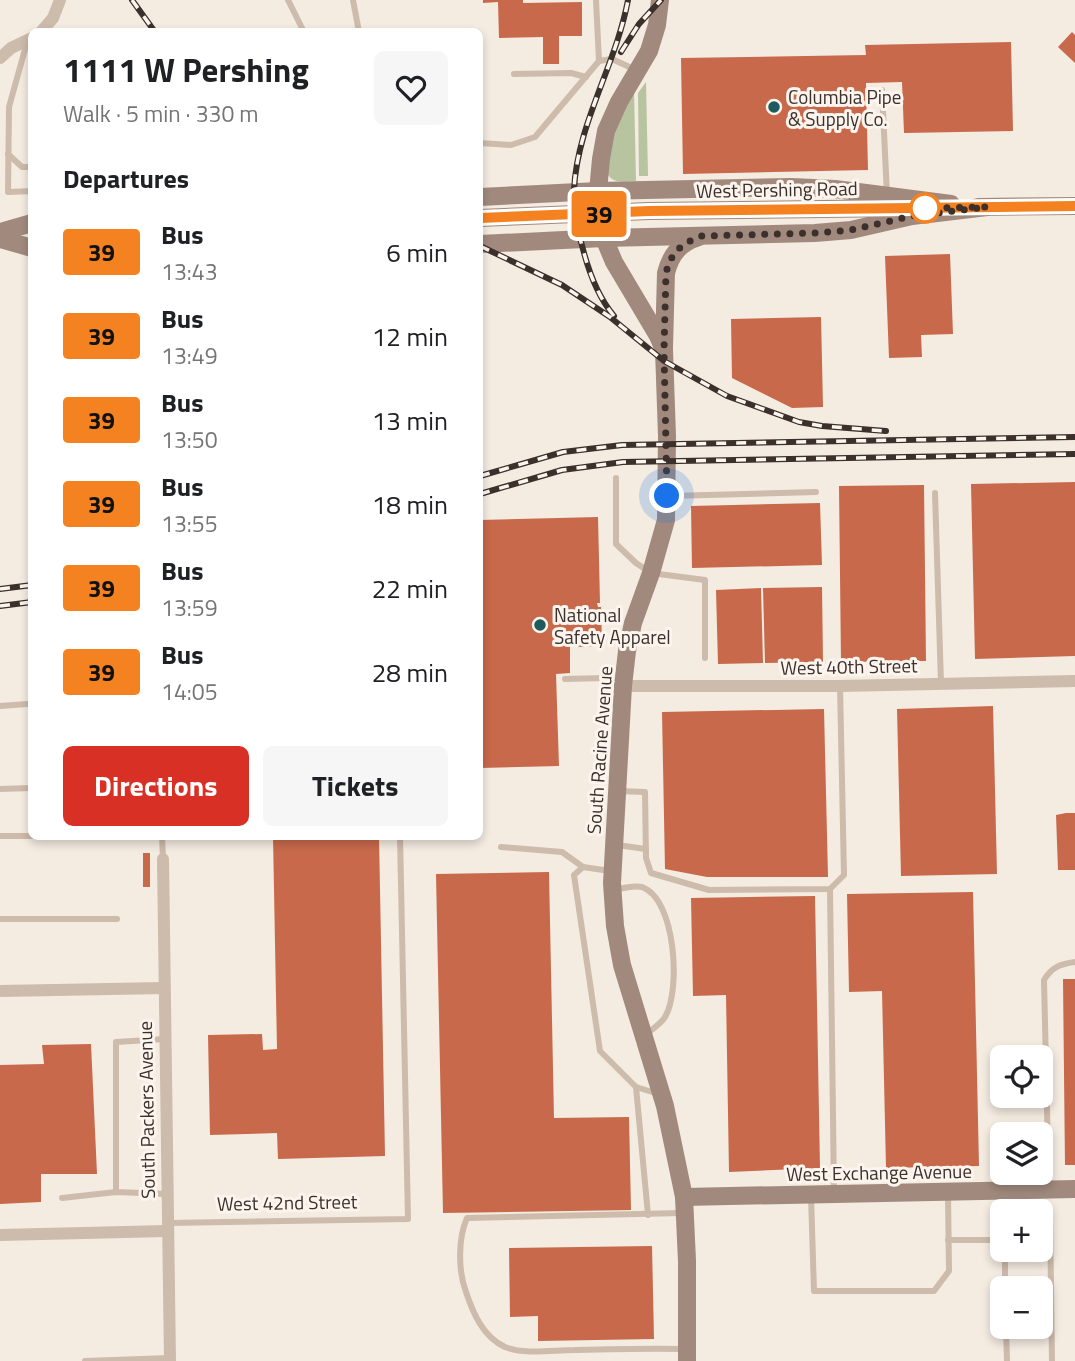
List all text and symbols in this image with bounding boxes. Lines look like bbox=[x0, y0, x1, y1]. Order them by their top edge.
text: 1111 W Pershing bbox=[63, 45, 309, 95]
button: heart bbox=[374, 51, 448, 125]
place label: Columbia Pipe & Supply Co. bbox=[788, 82, 901, 133]
text: Walk · 5 min · 330 m bbox=[63, 96, 259, 131]
marker: Columbia Pipe & Supply Co. bbox=[766, 99, 782, 115]
text: Departures bbox=[63, 159, 189, 198]
street label: West Pershing Road bbox=[696, 173, 858, 205]
line badge: 39 bbox=[568, 191, 630, 237]
unlabelled marker bbox=[910, 193, 940, 223]
text: 39 bbox=[586, 196, 612, 232]
text: Bus bbox=[161, 215, 203, 254]
text: 6 min bbox=[386, 233, 448, 272]
text: 39 bbox=[88, 234, 115, 270]
text: 13:43 bbox=[161, 254, 218, 289]
text: Bus bbox=[161, 299, 203, 338]
text: 12 min bbox=[372, 317, 448, 356]
text: 39 bbox=[88, 318, 115, 354]
text: 13:49 bbox=[161, 338, 218, 373]
text: Bus bbox=[161, 383, 203, 422]
text: 13 min bbox=[372, 401, 448, 440]
text: 39 bbox=[88, 402, 115, 438]
text: 13:50 bbox=[161, 422, 218, 457]
text: Bus bbox=[161, 467, 203, 506]
your location bbox=[649, 478, 684, 513]
text: 18 min bbox=[372, 485, 448, 524]
text: 39 bbox=[88, 486, 115, 522]
text: 13:55 bbox=[161, 506, 218, 541]
text: Bus bbox=[161, 551, 203, 590]
text: 22 min bbox=[372, 569, 448, 608]
text: 39 bbox=[88, 570, 115, 606]
text: 13:59 bbox=[161, 590, 218, 625]
place label: National Safety Apparel bbox=[554, 600, 671, 651]
marker: National Safety Apparel bbox=[532, 617, 548, 633]
text: Bus bbox=[161, 635, 203, 674]
street label: West 40th Street bbox=[780, 650, 918, 682]
text: 28 min bbox=[372, 653, 448, 692]
text: 39 bbox=[88, 654, 115, 690]
street label: South Racine Avenue bbox=[579, 665, 619, 835]
text: 14:05 bbox=[161, 674, 218, 709]
button: Directions bbox=[63, 746, 249, 826]
button: Tickets bbox=[263, 746, 448, 826]
street label: South Packers Avenue bbox=[130, 1021, 162, 1199]
map controls bbox=[990, 1045, 1053, 1339]
button: locate bbox=[990, 1045, 1053, 1108]
button: layers bbox=[990, 1122, 1053, 1185]
street label: West Exchange Avenue bbox=[786, 1156, 972, 1188]
street label: West 42nd Street bbox=[217, 1186, 358, 1218]
button: + bbox=[990, 1199, 1053, 1262]
button: − bbox=[990, 1276, 1053, 1339]

